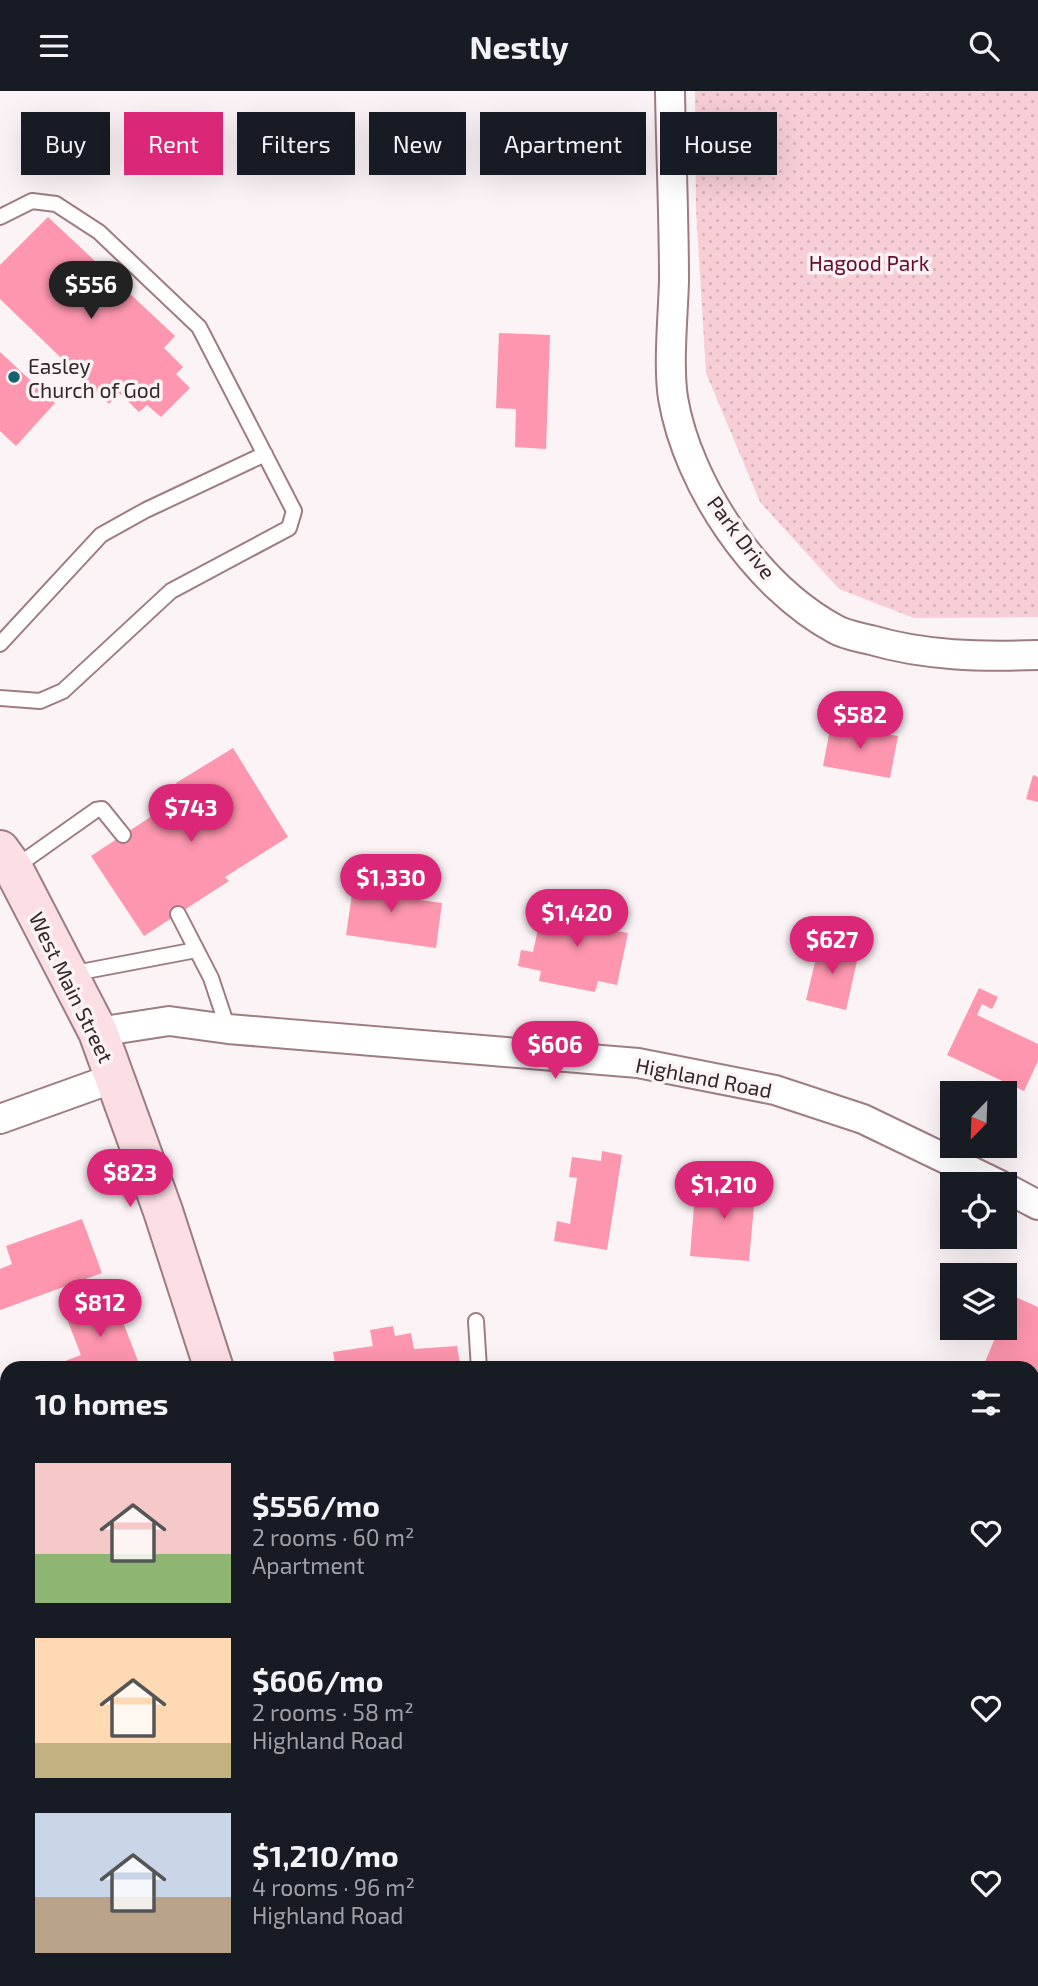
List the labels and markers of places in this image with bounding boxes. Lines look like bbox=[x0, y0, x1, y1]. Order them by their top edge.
pin: $556 bbox=[50, 261, 132, 321]
place label: Easley Church of God bbox=[28, 353, 161, 402]
marker: Easley Church of God bbox=[6, 369, 22, 385]
pin: $582 bbox=[819, 691, 901, 751]
pin: $743 bbox=[150, 785, 232, 844]
pin: $1,330 bbox=[334, 855, 448, 914]
pin: $1,420 bbox=[520, 889, 634, 949]
pin: $627 bbox=[791, 917, 873, 976]
pin: $606 bbox=[514, 1021, 596, 1081]
pin: $823 bbox=[89, 1149, 171, 1209]
pin: $1,210 bbox=[667, 1161, 781, 1221]
pin: $812 bbox=[59, 1279, 141, 1339]

